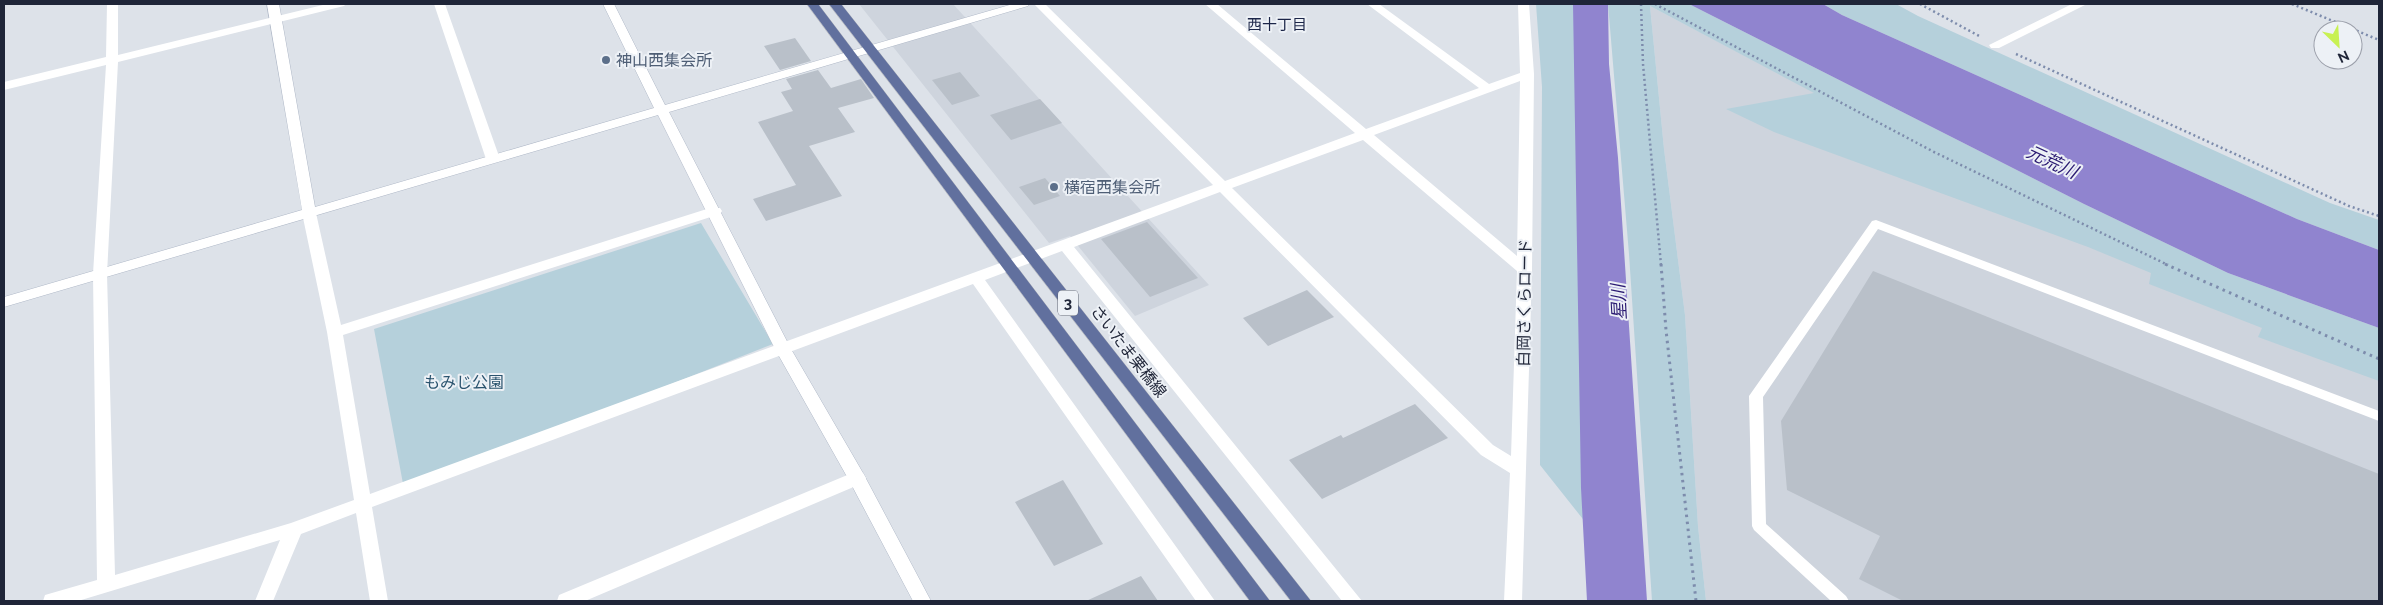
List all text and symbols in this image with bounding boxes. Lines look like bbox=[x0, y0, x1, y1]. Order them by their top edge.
district label: 西十丁目 bbox=[1247, 16, 1307, 34]
north arrow bbox=[2313, 20, 2363, 70]
text: N bbox=[2335, 47, 2352, 66]
place label: 神山西集会所 bbox=[616, 51, 712, 70]
marker: 神山西集会所 bbox=[600, 54, 612, 66]
water label: 元荒川 bbox=[2023, 141, 2083, 183]
place label: 横宿西集会所 bbox=[1064, 178, 1160, 197]
marker: 横宿西集会所 bbox=[1048, 181, 1060, 193]
street label: 白岡さくらロード bbox=[1514, 239, 1535, 367]
water label: 星川 bbox=[1607, 282, 1630, 321]
road number: 3 bbox=[1058, 290, 1078, 316]
street label: さいたま栗橋線 bbox=[1087, 302, 1170, 401]
park label: もみじ公園 bbox=[424, 373, 504, 392]

